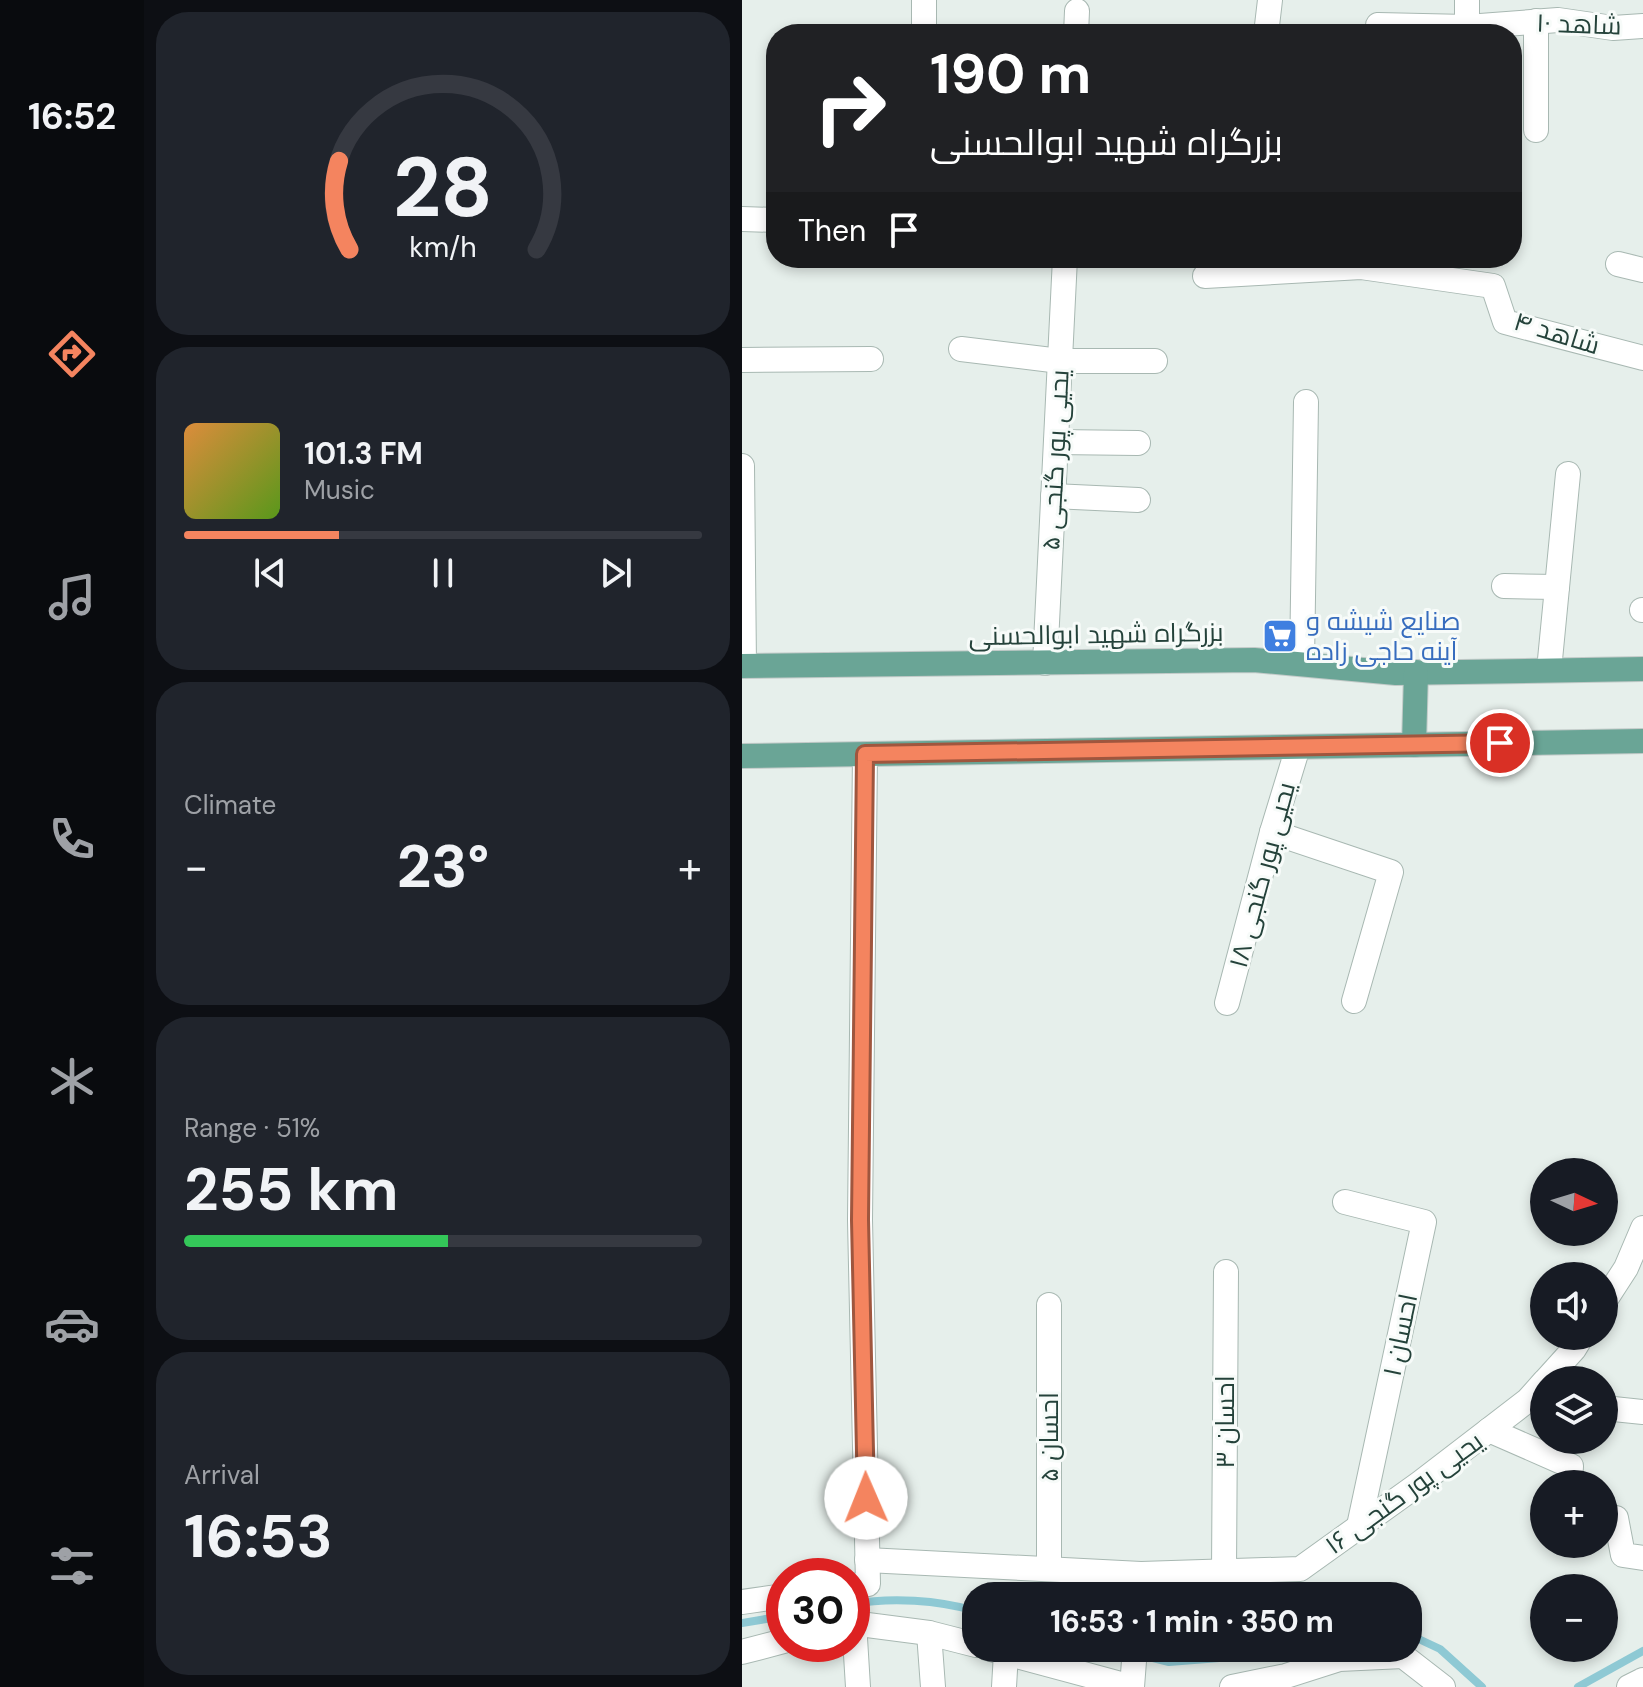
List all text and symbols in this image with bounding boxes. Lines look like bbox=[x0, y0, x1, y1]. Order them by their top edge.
street label: شاهد ۱۰ bbox=[1536, 6, 1622, 42]
text: 190 m bbox=[930, 37, 1091, 110]
icon: right bbox=[798, 56, 902, 160]
text: 16:52 bbox=[28, 93, 116, 140]
text: بزرگراه شهید ابوالحسنی bbox=[930, 119, 1283, 166]
text: 28 bbox=[393, 132, 493, 241]
icon: arrive bbox=[882, 208, 926, 252]
text: Then bbox=[798, 211, 866, 250]
text: km/h bbox=[409, 229, 477, 266]
street label: شاهد ۴ bbox=[1510, 304, 1604, 362]
icon: directions bbox=[44, 326, 100, 382]
street label: یحیی پور گنجی ۵ bbox=[1033, 369, 1077, 551]
text: 101.3 FM bbox=[304, 434, 423, 473]
text: Music bbox=[304, 473, 375, 507]
icon: previous bbox=[248, 551, 292, 595]
icon: pause bbox=[421, 551, 465, 595]
icon: next bbox=[594, 551, 638, 595]
icon: music bbox=[44, 569, 100, 625]
place label: صنایع شیشه و آینه حاجی زاده bbox=[1306, 604, 1461, 668]
street label: بزرگراه شهید ابوالحسنی bbox=[968, 615, 1224, 653]
supermarket icon: صنایع شیشه و آینه حاجی زاده bbox=[1261, 617, 1299, 655]
pin bbox=[1466, 709, 1534, 777]
icon: arrive bbox=[1478, 721, 1522, 765]
street label: یحیی پور گنجی ۱۸ bbox=[1221, 778, 1303, 972]
text: Climate bbox=[184, 788, 276, 822]
icon: phone bbox=[44, 811, 100, 867]
text: 23° bbox=[397, 827, 489, 906]
text: − bbox=[184, 838, 208, 896]
text: + bbox=[678, 838, 702, 896]
icon: climate bbox=[44, 1053, 100, 1109]
text: Range · 51% bbox=[184, 1111, 320, 1145]
text: 255 km bbox=[184, 1150, 399, 1229]
north arrow bbox=[1530, 1158, 1618, 1246]
map controls bbox=[1530, 1158, 1618, 1662]
button: sound bbox=[1530, 1262, 1618, 1350]
street label: احسان ۱ bbox=[1375, 1291, 1425, 1379]
icon: car bbox=[44, 1296, 100, 1352]
button: layers bbox=[1530, 1366, 1618, 1454]
street label: احسان ۳ bbox=[1208, 1375, 1242, 1469]
street label: احسان ۵ bbox=[1032, 1392, 1066, 1482]
street label: یحیی پور گنجی ۱۶ bbox=[1318, 1424, 1490, 1562]
position arrow bbox=[824, 1456, 908, 1540]
text: Arrival bbox=[184, 1458, 260, 1492]
button: + bbox=[1530, 1470, 1618, 1558]
text: 16:53 bbox=[184, 1497, 333, 1576]
icon: filters bbox=[44, 1538, 100, 1594]
speed limit sign: 30 bbox=[766, 1558, 870, 1662]
button: − bbox=[1530, 1574, 1618, 1662]
text: 16:53 · 1 min · 350 m bbox=[1050, 1602, 1334, 1641]

